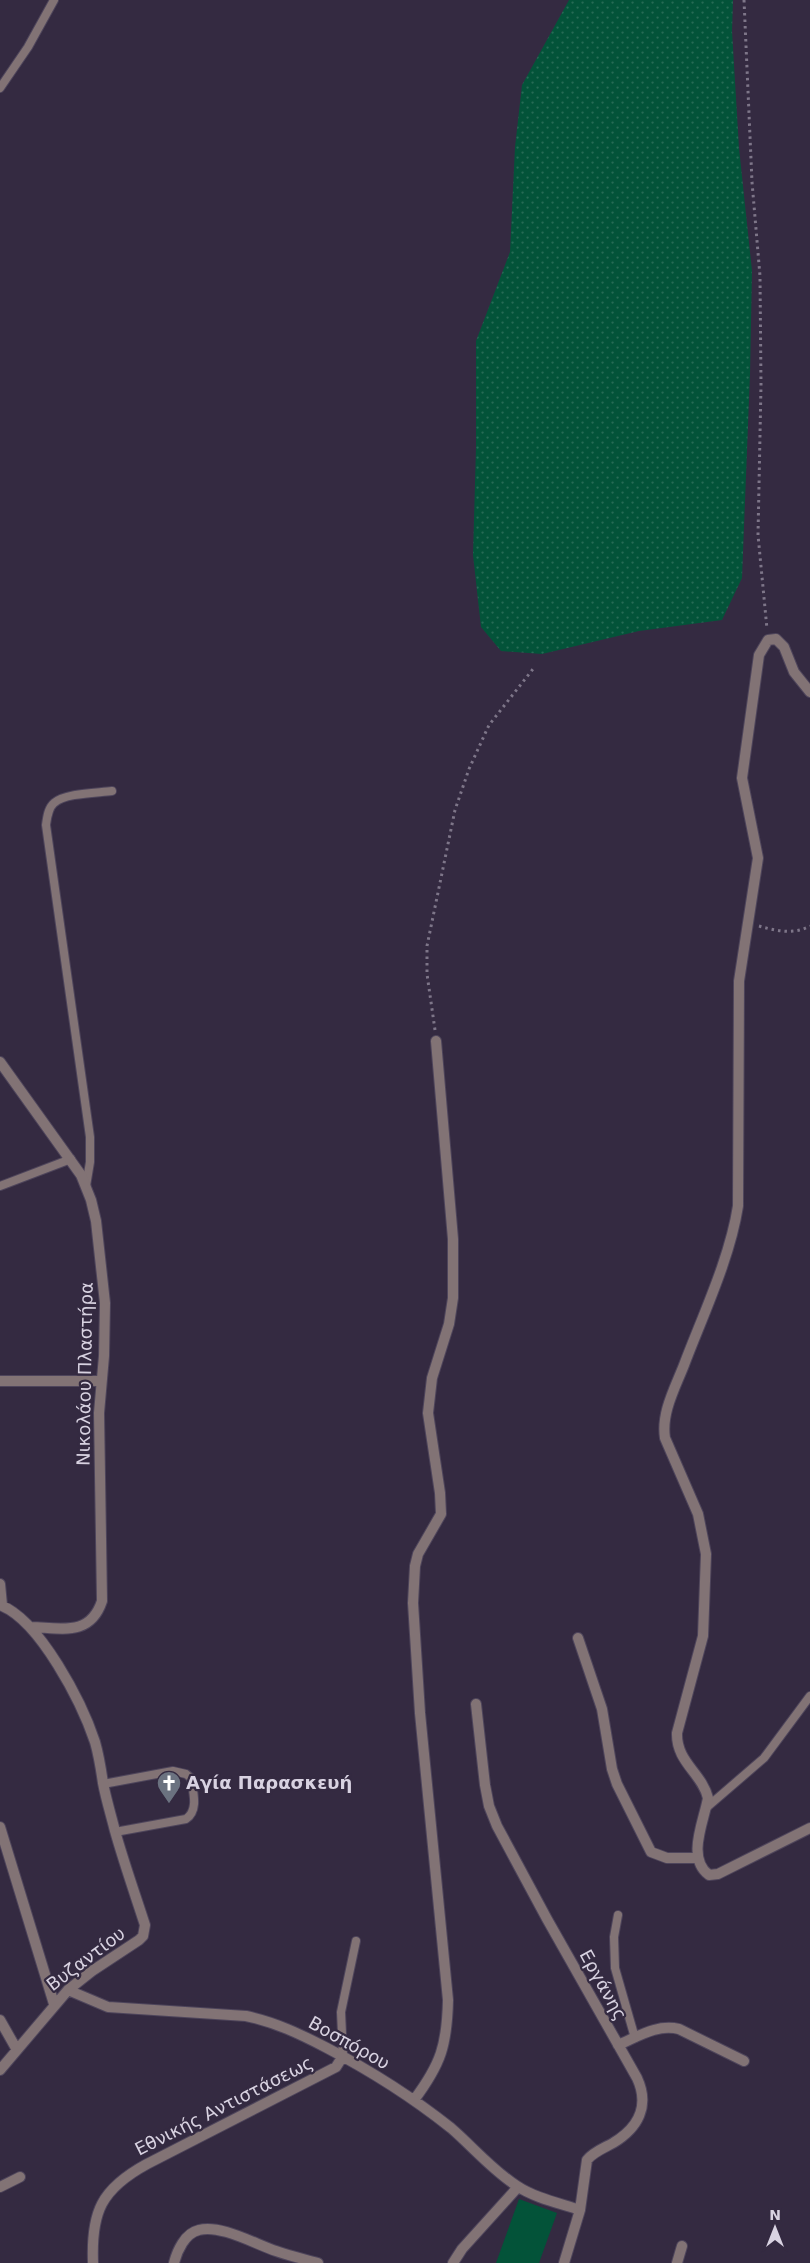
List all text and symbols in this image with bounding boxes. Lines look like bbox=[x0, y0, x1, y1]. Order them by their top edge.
street label: Νικολάου Πλαστήρα bbox=[72, 1282, 97, 1466]
church icon: Αγία Παρασκευή bbox=[156, 1770, 182, 1804]
place label: Αγία Παρασκευή bbox=[186, 1772, 352, 1793]
street label: Βυζαντίου bbox=[42, 1922, 129, 1995]
street label: Εργάνης bbox=[576, 1946, 631, 2024]
street label: Βοσπόρου bbox=[305, 2012, 393, 2073]
street label: Εθνικής Αντιστάσεως bbox=[131, 2051, 316, 2160]
north arrow bbox=[750, 2203, 800, 2253]
text: N bbox=[769, 2207, 781, 2223]

